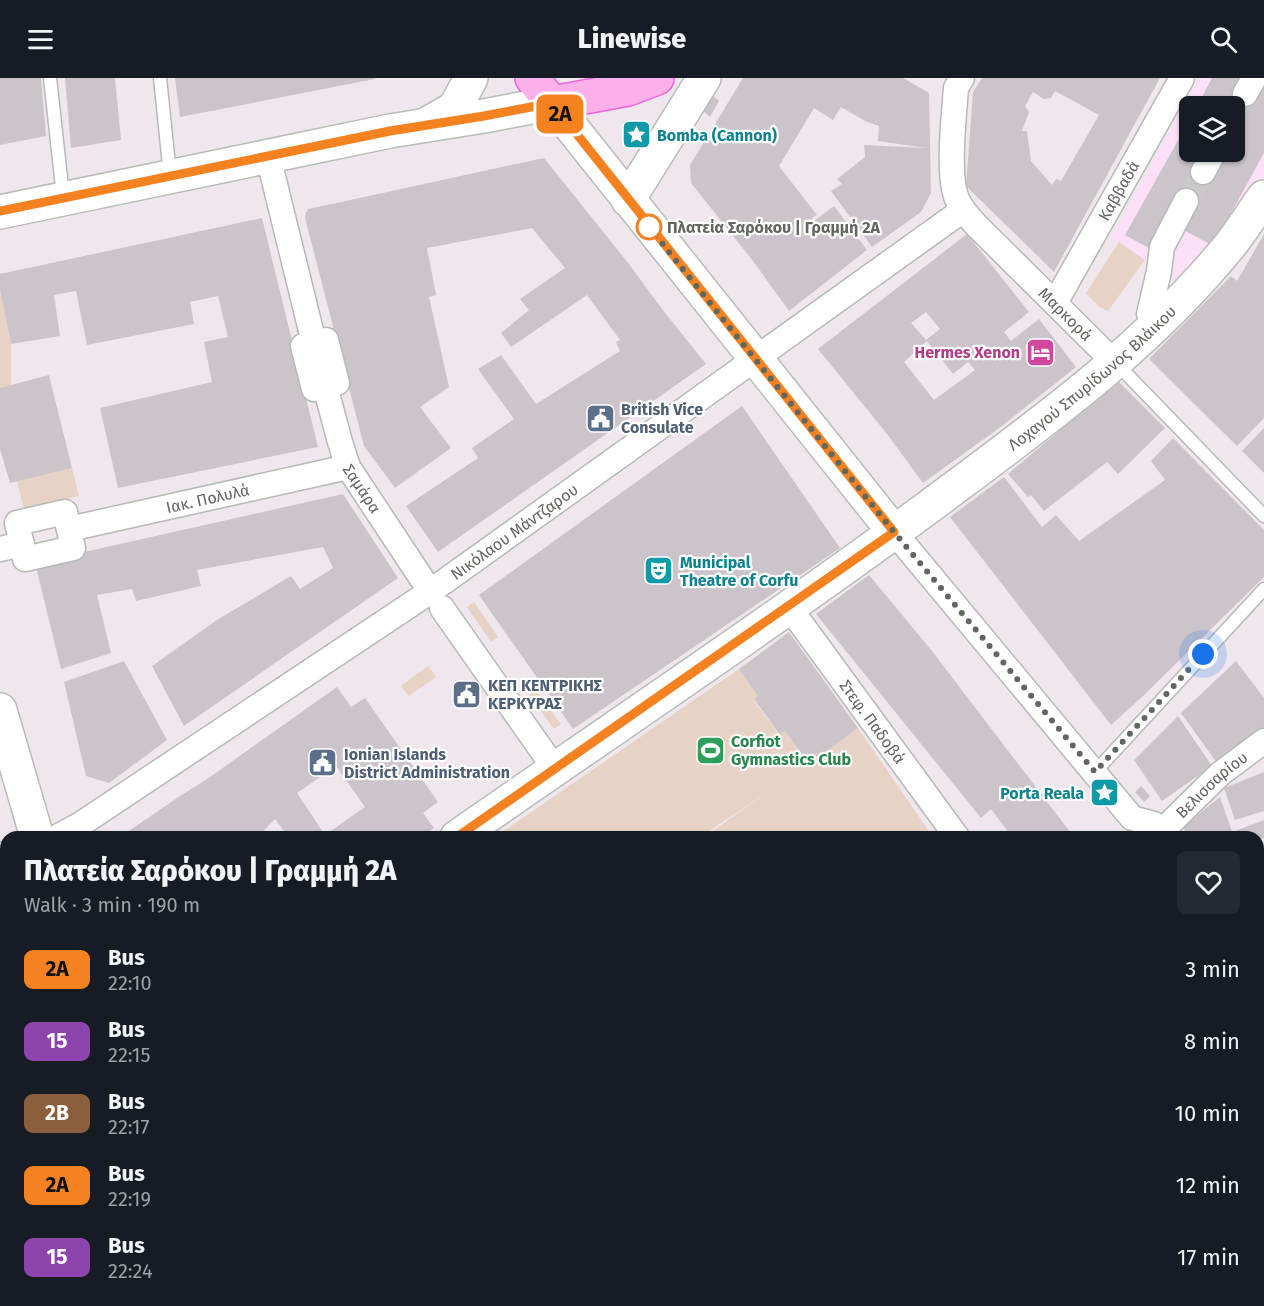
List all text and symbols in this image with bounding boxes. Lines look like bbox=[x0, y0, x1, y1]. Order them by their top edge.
icon: menu bbox=[24, 23, 57, 56]
text: Linewise bbox=[578, 23, 686, 55]
icon: search bbox=[1207, 23, 1240, 56]
line badge: 2Α bbox=[533, 94, 587, 134]
map controls bbox=[1179, 96, 1245, 162]
button: layers bbox=[1179, 96, 1245, 162]
text: 2Α bbox=[548, 101, 572, 127]
place icon: Bomba (Cannon) bbox=[620, 119, 652, 151]
place label: Bomba (Cannon) bbox=[657, 126, 777, 145]
street label: Καββαδά bbox=[1094, 157, 1143, 224]
marker: Πλατεία Σαρόκου | Γραμμή 2Α bbox=[636, 214, 662, 240]
place label: Πλατεία Σαρόκου | Γραμμή 2Α bbox=[667, 218, 880, 237]
street label: Μαρκορά bbox=[1035, 283, 1096, 345]
street label: Λοχαγού Σπυρίδωνος Βλάικου bbox=[1004, 301, 1180, 454]
hotel icon: Hermes Xenon bbox=[1025, 336, 1057, 368]
place label: Hermes Xenon bbox=[915, 343, 1020, 362]
place label: British Vice Consulate bbox=[621, 400, 703, 437]
public building icon: British Vice Consulate bbox=[584, 402, 616, 434]
street label: Σαμάρα bbox=[339, 460, 385, 517]
street label: Νικόλαου Μάντζαρου bbox=[447, 479, 582, 584]
street label: Ιακ. Πολυλά bbox=[164, 480, 251, 517]
place label: Municipal Theatre of Corfu bbox=[680, 553, 798, 590]
theatre icon: Municipal Theatre of Corfu bbox=[643, 555, 675, 587]
your location bbox=[1188, 639, 1218, 669]
place label: ΚΕΠ ΚΕΝΤΡΙΚΗΣ ΚΕΡΚΥΡΑΣ bbox=[488, 676, 602, 713]
street label: Στεφ. Παδοβά bbox=[836, 676, 910, 767]
public building icon: ΚΕΠ ΚΕΝΤΡΙΚΗΣ ΚΕΡΚΥΡΑΣ bbox=[451, 678, 483, 710]
place label: Corfiot Gymnastics Club bbox=[731, 732, 851, 769]
sports icon: Corfiot Gymnastics Club bbox=[694, 734, 726, 766]
place label: Ionian Islands District Administration bbox=[344, 745, 510, 782]
public building icon: Ionian Islands District Administration bbox=[307, 747, 339, 779]
street label: Βελισσαρίου bbox=[1172, 747, 1251, 822]
place icon: Porta Reala bbox=[1089, 777, 1121, 809]
place label: Porta Reala bbox=[1000, 784, 1084, 803]
button: heart bbox=[1177, 851, 1240, 914]
text: Πλατεία Σαρόκου | Γραμμή 2Α bbox=[24, 854, 397, 887]
text: Walk · 3 min · 190 m bbox=[24, 893, 200, 917]
text: Bus bbox=[108, 944, 145, 971]
text: 2Α bbox=[45, 956, 69, 982]
text: 3 min bbox=[1185, 956, 1240, 983]
text: 22:10 bbox=[108, 971, 152, 995]
text: Bus bbox=[108, 1016, 145, 1043]
text: 15 bbox=[47, 1028, 68, 1054]
text: 8 min bbox=[1184, 1028, 1240, 1055]
text: 22:15 bbox=[108, 1043, 150, 1067]
text: Bus bbox=[108, 1088, 145, 1115]
text: 2B bbox=[45, 1100, 69, 1126]
text: 10 min bbox=[1174, 1100, 1240, 1127]
text: 22:17 bbox=[108, 1115, 149, 1139]
text: Bus bbox=[108, 1160, 145, 1187]
text: 2Α bbox=[45, 1172, 69, 1198]
text: 12 min bbox=[1176, 1172, 1240, 1199]
text: 22:19 bbox=[108, 1187, 151, 1211]
text: Bus bbox=[108, 1232, 145, 1259]
text: 15 bbox=[47, 1244, 68, 1270]
text: 17 min bbox=[1177, 1244, 1240, 1271]
text: 22:24 bbox=[108, 1259, 153, 1283]

